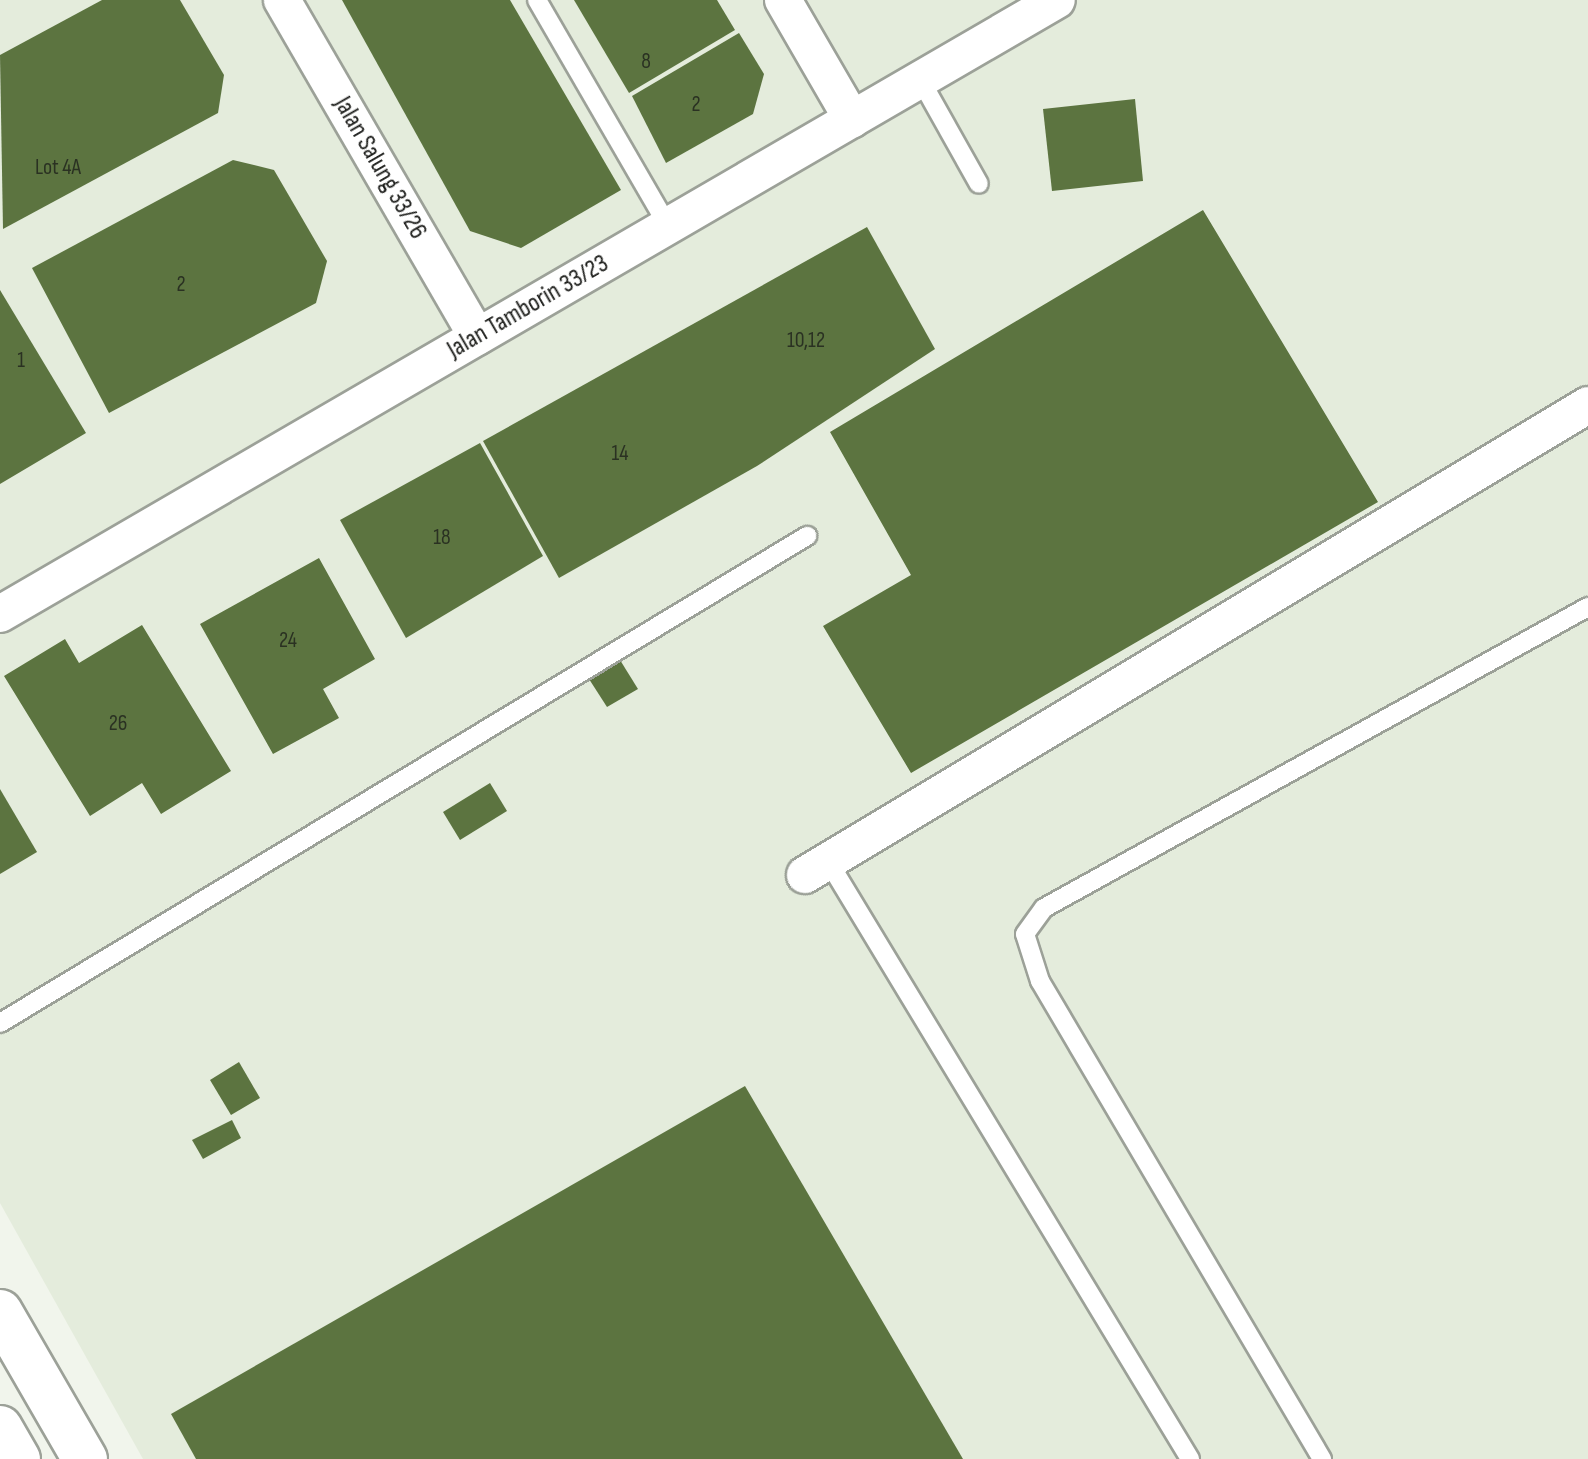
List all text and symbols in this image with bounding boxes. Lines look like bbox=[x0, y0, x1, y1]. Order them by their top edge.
house number: 8 bbox=[641, 49, 651, 75]
street label: Jalan Salung 33/26 bbox=[327, 91, 433, 245]
house number: 2 bbox=[691, 92, 701, 118]
house number: Lot 4A bbox=[35, 155, 81, 181]
street label: Jalan Tamborin 33/23 bbox=[442, 248, 614, 366]
house number: 2 bbox=[176, 272, 186, 298]
house number: 10,12 bbox=[787, 328, 825, 354]
house number: 1 bbox=[17, 348, 25, 374]
house number: 14 bbox=[612, 441, 628, 467]
house number: 18 bbox=[433, 525, 451, 551]
house number: 24 bbox=[279, 628, 297, 654]
house number: 26 bbox=[109, 711, 127, 737]

